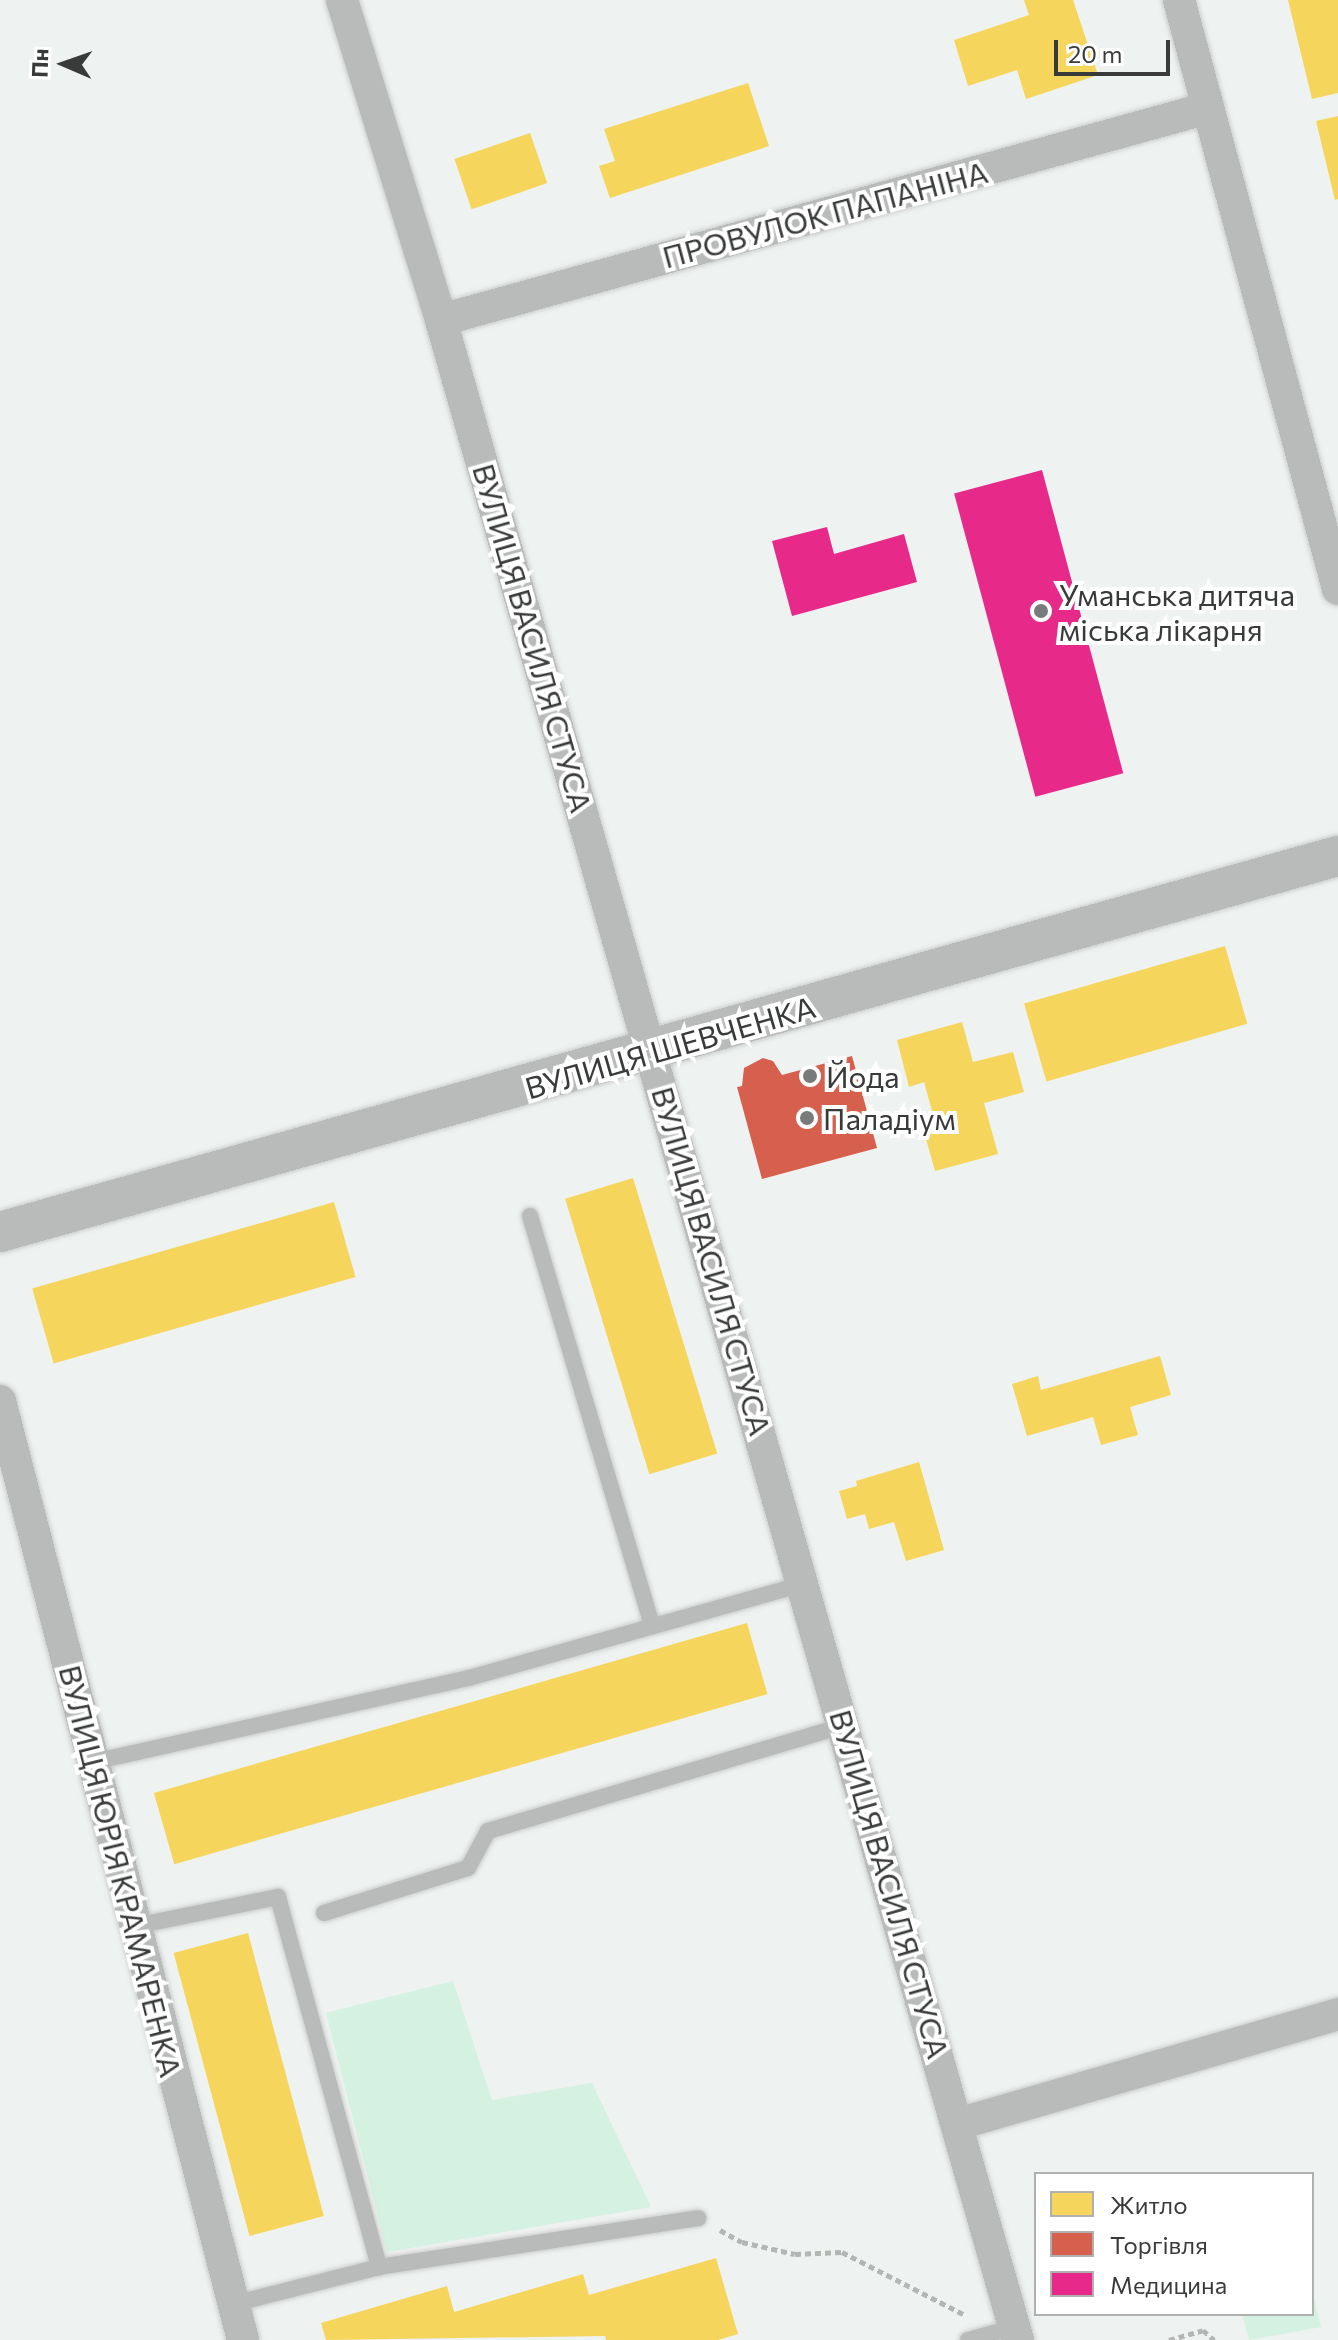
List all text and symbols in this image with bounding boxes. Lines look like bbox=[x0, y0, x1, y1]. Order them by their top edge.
north arrow bbox=[24, 24, 104, 104]
scale bar bbox=[1058, 24, 1174, 74]
text: 20 m bbox=[1068, 39, 1122, 68]
text: Пн bbox=[26, 48, 54, 78]
street label: ПРОВУЛОК ПАПАНІНА bbox=[658, 153, 992, 275]
street label: ВУЛИЦЯ ВАСИЛЯ СТУСА bbox=[466, 460, 600, 816]
place label: Уманська дитяча міська лікарня bbox=[1059, 576, 1295, 646]
marker: Уманська дитяча міська лікарня bbox=[1030, 600, 1052, 622]
street label: ВУЛИЦЯ ШЕВЧЕНКА bbox=[521, 988, 819, 1106]
place label: Йода bbox=[826, 1058, 899, 1094]
marker: Йода bbox=[801, 1067, 819, 1085]
street label: ВУЛИЦЯ ВАСИЛЯ СТУСА bbox=[645, 1083, 779, 1439]
place label: Паладіум bbox=[823, 1100, 956, 1136]
marker: Паладіум bbox=[798, 1109, 816, 1127]
street label: ВУЛИЦЯ ЮРІЯ КРАМАРЕНКА bbox=[52, 1661, 190, 2081]
street label: ВУЛИЦЯ ВАСИЛЯ СТУСА bbox=[823, 1706, 957, 2062]
legend bbox=[1034, 2172, 1314, 2316]
text: Житло bbox=[1110, 2190, 1188, 2219]
text: Торгівля bbox=[1110, 2230, 1208, 2259]
text: Медицина bbox=[1110, 2270, 1227, 2299]

